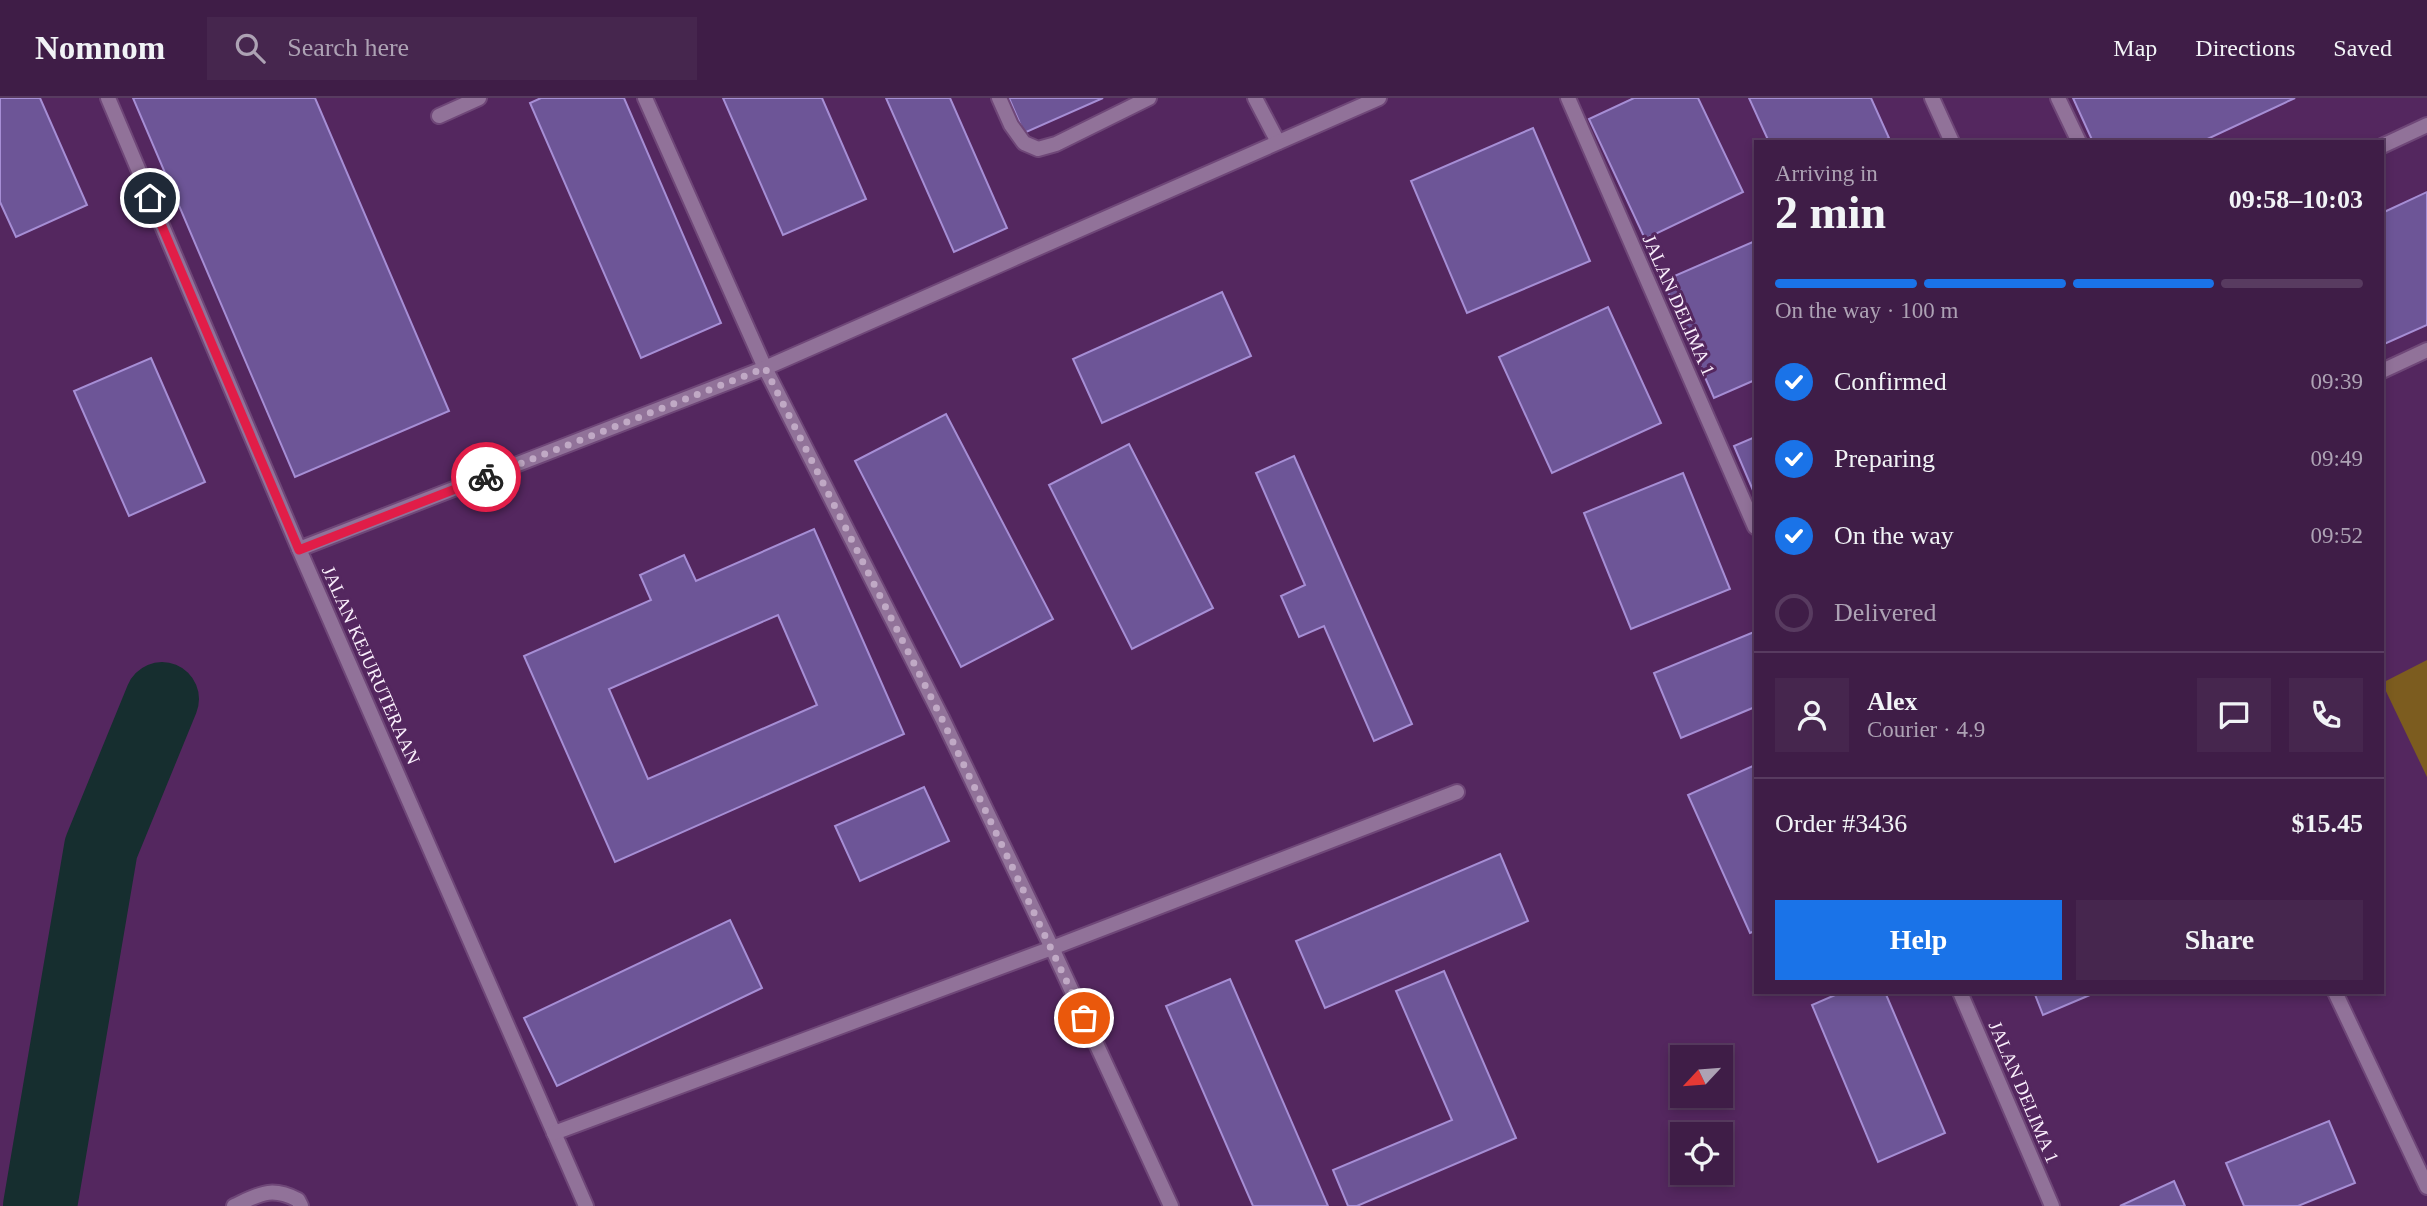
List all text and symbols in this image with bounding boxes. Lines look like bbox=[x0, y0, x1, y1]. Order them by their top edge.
search box bbox=[207, 17, 697, 80]
icon: search bbox=[231, 29, 269, 67]
text: Nomnom bbox=[35, 30, 165, 66]
text: Search here bbox=[287, 33, 409, 62]
text: Map bbox=[2113, 35, 2157, 61]
text: Directions bbox=[2195, 35, 2295, 61]
text: Saved bbox=[2333, 35, 2392, 61]
text: Arriving in bbox=[1775, 161, 1878, 186]
pin bbox=[120, 168, 180, 228]
icon: home bbox=[131, 179, 169, 217]
text: 09:58–10:03 bbox=[2229, 185, 2363, 214]
text: 2 min bbox=[1775, 187, 1886, 238]
street label: JALAN DELIMA 1 bbox=[1638, 231, 1720, 379]
text: On the way · 100 m bbox=[1775, 298, 1958, 323]
icon: check bbox=[1775, 363, 1813, 401]
text: Confirmed bbox=[1834, 367, 1947, 396]
text: 09:39 bbox=[2311, 369, 2363, 394]
icon: check bbox=[1775, 440, 1813, 478]
courier bbox=[451, 442, 521, 512]
text: Preparing bbox=[1834, 444, 1935, 473]
text: 09:49 bbox=[2311, 446, 2363, 471]
icon: bike bbox=[467, 458, 505, 496]
icon: check bbox=[1775, 517, 1813, 555]
text: On the way bbox=[1834, 521, 1954, 550]
text: 09:52 bbox=[2311, 523, 2363, 548]
street label: JALAN KEJURUTERAAN bbox=[318, 563, 424, 768]
text: Delivered bbox=[1834, 598, 1937, 627]
button: person bbox=[1775, 678, 1849, 752]
button: chat bbox=[2197, 678, 2271, 752]
button: phone bbox=[2289, 678, 2363, 752]
text: Alex bbox=[1867, 687, 1918, 716]
text: Courier · 4.9 bbox=[1867, 717, 1985, 742]
text: Order #3436 bbox=[1775, 809, 1907, 838]
text: $15.45 bbox=[2292, 809, 2363, 838]
button: Help bbox=[1775, 900, 2062, 980]
button: Share bbox=[2076, 900, 2363, 980]
pin bbox=[1054, 988, 1114, 1048]
icon: bag bbox=[1065, 999, 1103, 1037]
street label: JALAN DELIMA 1 bbox=[1985, 1018, 2063, 1166]
north arrow bbox=[1670, 1045, 1732, 1108]
map controls bbox=[1670, 1045, 1733, 1185]
button: locate bbox=[1670, 1122, 1733, 1185]

